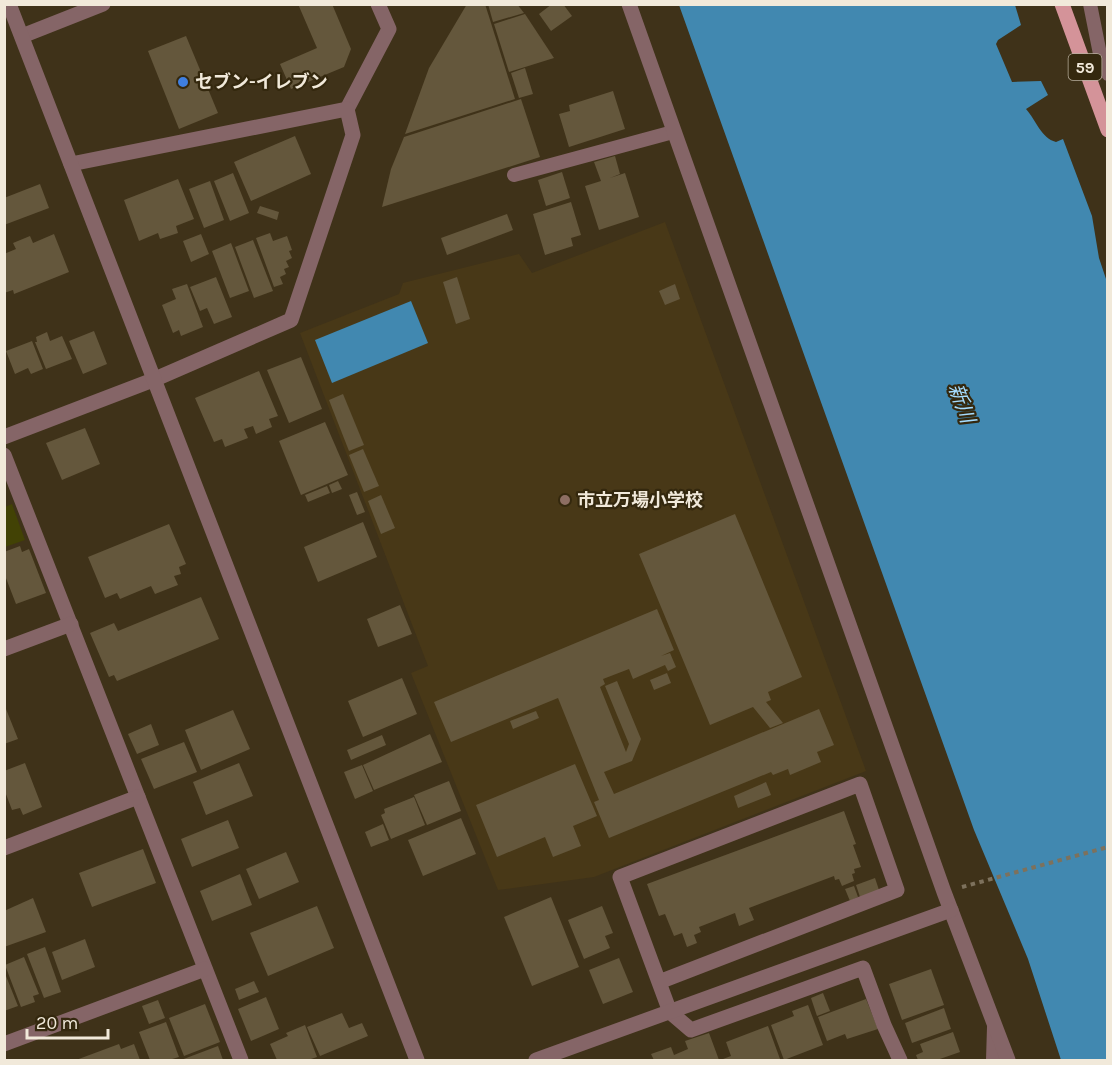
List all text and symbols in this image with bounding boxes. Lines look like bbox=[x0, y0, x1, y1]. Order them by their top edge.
road number: 59 bbox=[1068, 54, 1102, 80]
place label: セブン-イレブン bbox=[195, 71, 328, 93]
marker: セブン-イレブン bbox=[176, 75, 190, 89]
water label: 新川 bbox=[944, 380, 980, 428]
place label: 市立万場小学校 bbox=[577, 489, 703, 511]
marker: 市立万場小学校 bbox=[558, 493, 572, 507]
scale bar bbox=[27, 1002, 108, 1040]
text: 20 m bbox=[36, 1012, 78, 1034]

